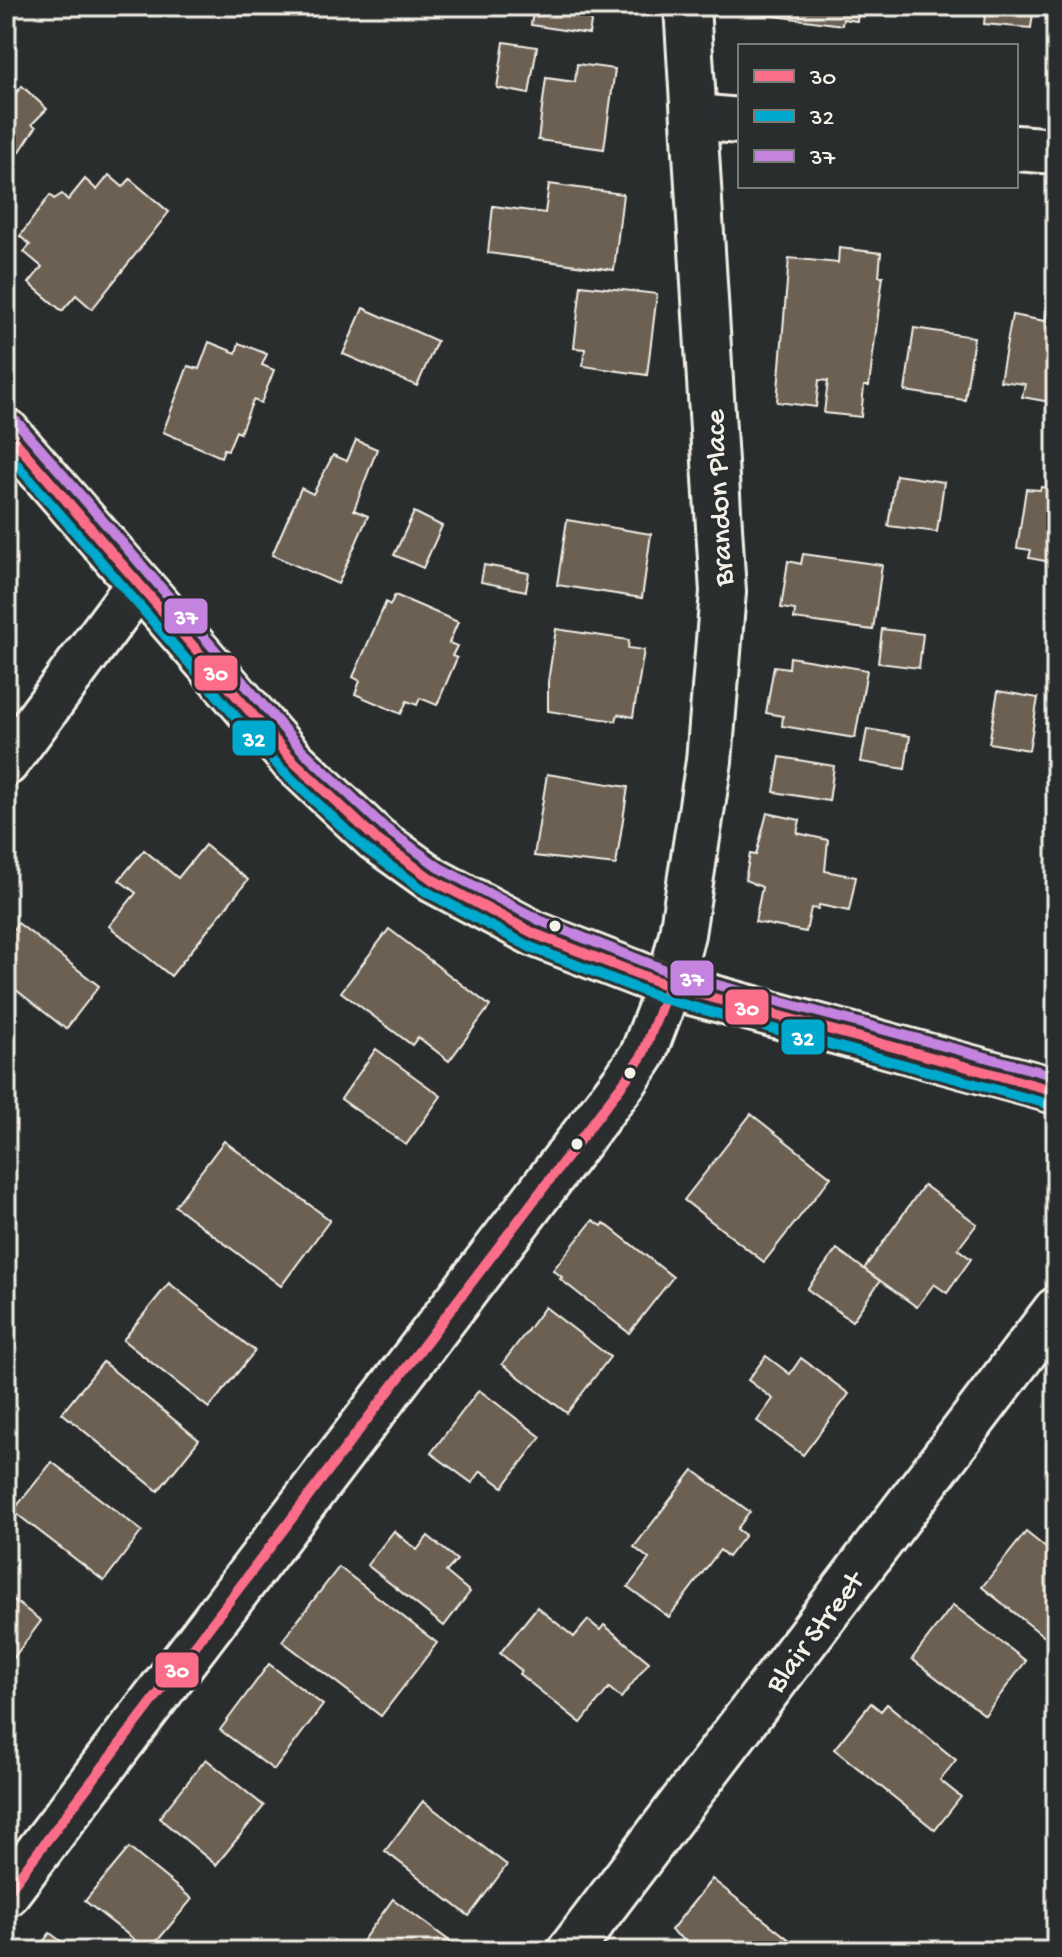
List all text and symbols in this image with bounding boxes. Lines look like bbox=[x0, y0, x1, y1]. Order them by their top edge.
legend bbox=[738, 44, 1018, 188]
text: 30 bbox=[809, 65, 836, 94]
text: 32 bbox=[809, 105, 834, 134]
text: 37 bbox=[809, 145, 835, 174]
street label: Brandon Place bbox=[699, 408, 744, 588]
line badge: 37 bbox=[163, 597, 209, 635]
text: 37 bbox=[174, 607, 199, 633]
line badge: 30 bbox=[193, 654, 239, 692]
text: 30 bbox=[203, 663, 228, 689]
line badge: 32 bbox=[231, 719, 277, 757]
text: 32 bbox=[242, 729, 265, 755]
unlabelled marker bbox=[547, 918, 563, 934]
line badge: 37 bbox=[669, 959, 715, 997]
text: 37 bbox=[680, 969, 705, 995]
line badge: 30 bbox=[724, 988, 770, 1026]
text: 30 bbox=[734, 998, 759, 1024]
line badge: 32 bbox=[780, 1018, 826, 1056]
text: 32 bbox=[791, 1028, 814, 1054]
unlabelled marker bbox=[622, 1065, 638, 1081]
unlabelled marker bbox=[569, 1136, 585, 1152]
street label: Blair Street bbox=[759, 1564, 875, 1702]
line badge: 30 bbox=[154, 1651, 200, 1689]
text: 30 bbox=[164, 1660, 189, 1686]

